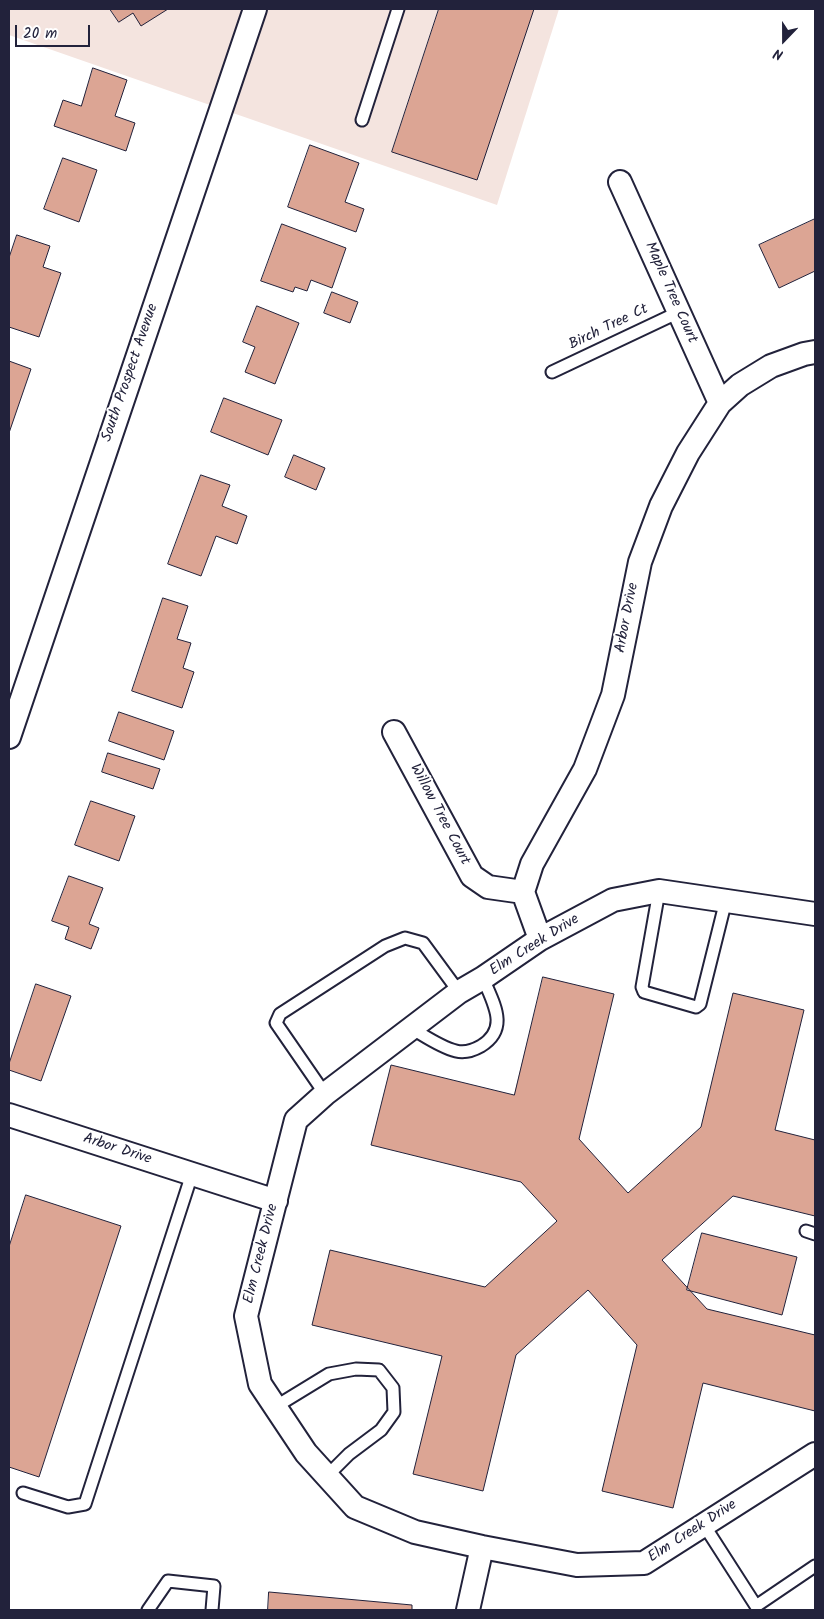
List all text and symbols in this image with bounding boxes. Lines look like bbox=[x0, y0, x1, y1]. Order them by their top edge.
scale bar bbox=[18, 15, 92, 47]
north arrow bbox=[759, 15, 809, 65]
text: 20 m bbox=[23, 22, 57, 46]
text: N bbox=[770, 42, 787, 66]
street label: Maple Tree Court bbox=[640, 240, 700, 346]
street label: Birch Tree Ct bbox=[566, 301, 652, 355]
street label: South Prospect Avenue bbox=[99, 302, 163, 444]
street label: Arbor Drive bbox=[612, 581, 644, 655]
street label: Willow Tree Court bbox=[405, 761, 473, 869]
street label: Elm Creek Drive bbox=[487, 911, 583, 981]
street label: Arbor Drive bbox=[80, 1130, 154, 1170]
street label: Elm Creek Drive bbox=[241, 1202, 283, 1306]
street label: Elm Creek Drive bbox=[645, 1497, 741, 1567]

